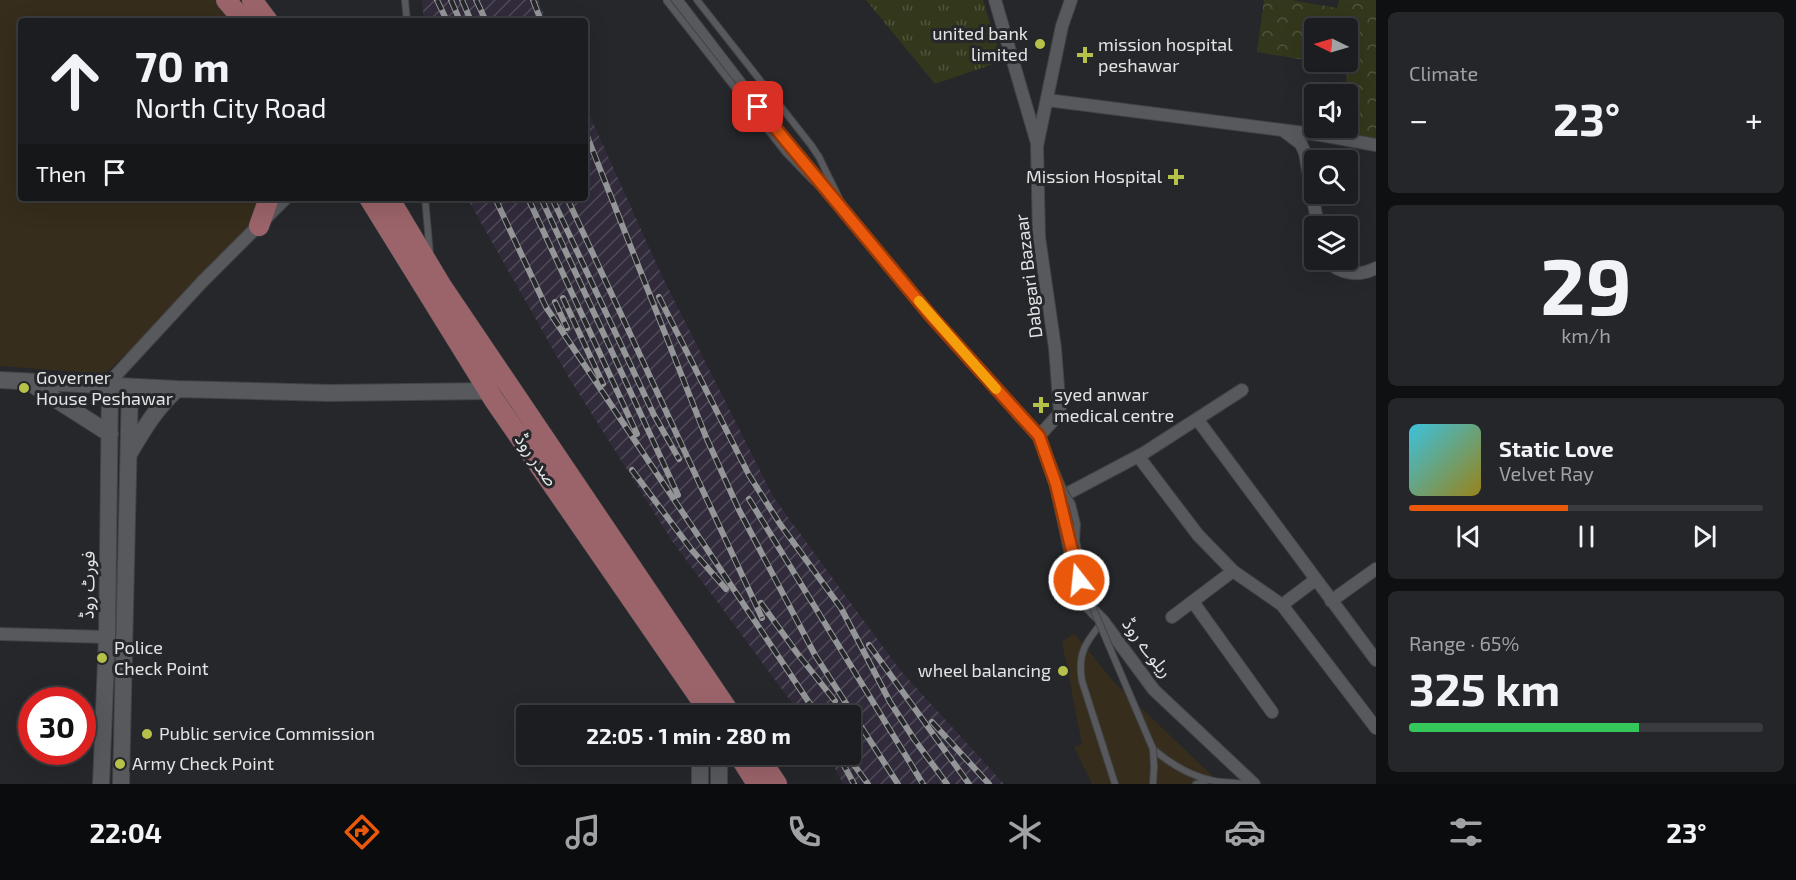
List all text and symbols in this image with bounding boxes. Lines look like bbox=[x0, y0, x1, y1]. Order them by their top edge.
north arrow bbox=[1304, 18, 1358, 72]
map controls bbox=[1304, 18, 1358, 270]
place label: united bank limited bbox=[932, 22, 1028, 65]
place label: mission hospital peshawar bbox=[1098, 33, 1233, 76]
marker: united bank limited bbox=[1033, 37, 1047, 51]
text: 70 m bbox=[135, 40, 230, 90]
icon: ahead bbox=[36, 42, 114, 120]
marker: mission hospital peshawar bbox=[1076, 46, 1094, 64]
text: Climate bbox=[1409, 61, 1478, 85]
pin bbox=[732, 81, 783, 132]
button: sound bbox=[1304, 84, 1358, 138]
icon: arrive bbox=[741, 90, 774, 123]
text: North City Road bbox=[135, 91, 326, 123]
text: 23° bbox=[1553, 91, 1620, 145]
text: − bbox=[1409, 99, 1428, 139]
text: + bbox=[1745, 99, 1763, 139]
button: search bbox=[1304, 150, 1358, 204]
icon: arrive bbox=[98, 156, 131, 189]
text: Then bbox=[36, 160, 86, 186]
place label: Mission Hospital bbox=[1026, 165, 1163, 187]
marker: Mission Hospital bbox=[1167, 168, 1185, 186]
street label: Dabgari Bazaar bbox=[1009, 213, 1047, 339]
button: layers bbox=[1304, 216, 1358, 270]
text: 29 bbox=[1540, 237, 1632, 331]
text: km/h bbox=[1561, 323, 1611, 347]
place label: Governer House Peshawar bbox=[36, 366, 173, 409]
marker: Governer House Peshawar bbox=[17, 381, 31, 395]
place label: syed anwar medical centre bbox=[1054, 383, 1174, 426]
marker: syed anwar medical centre bbox=[1032, 396, 1050, 414]
street label: صدر روڈ bbox=[510, 429, 563, 491]
text: Static Love bbox=[1499, 435, 1614, 461]
text: Velvet Ray bbox=[1499, 461, 1594, 485]
icon: previous bbox=[1452, 520, 1485, 553]
icon: pause bbox=[1570, 520, 1603, 553]
icon: next bbox=[1688, 520, 1721, 553]
position arrow bbox=[1047, 548, 1111, 612]
street label: فورٹ روڈ bbox=[75, 551, 100, 619]
street label: ریلوے روڈ bbox=[1117, 613, 1178, 682]
text: Range · 65% bbox=[1409, 631, 1519, 655]
place label: Police Check Point bbox=[114, 636, 209, 679]
marker: Police Check Point bbox=[95, 651, 109, 665]
place label: wheel balancing bbox=[918, 659, 1051, 681]
text: 325 km bbox=[1409, 661, 1560, 715]
marker: wheel balancing bbox=[1056, 664, 1070, 678]
speed limit sign: 30 bbox=[18, 687, 96, 765]
place label: Public service Commission bbox=[159, 722, 375, 744]
text: 22:05 · 1 min · 280 m bbox=[586, 722, 791, 748]
marker: Public service Commission bbox=[140, 727, 154, 741]
place label: Army Check Point bbox=[132, 752, 274, 774]
marker: Army Check Point bbox=[113, 757, 127, 771]
icon: directions bbox=[341, 811, 383, 853]
icon: music bbox=[562, 811, 604, 853]
icon: phone bbox=[783, 811, 825, 853]
icon: climate bbox=[1004, 811, 1046, 853]
icon: car bbox=[1224, 811, 1266, 853]
icon: filters bbox=[1445, 811, 1487, 853]
text: 22:04 bbox=[89, 816, 162, 848]
text: 23° bbox=[1666, 816, 1707, 848]

